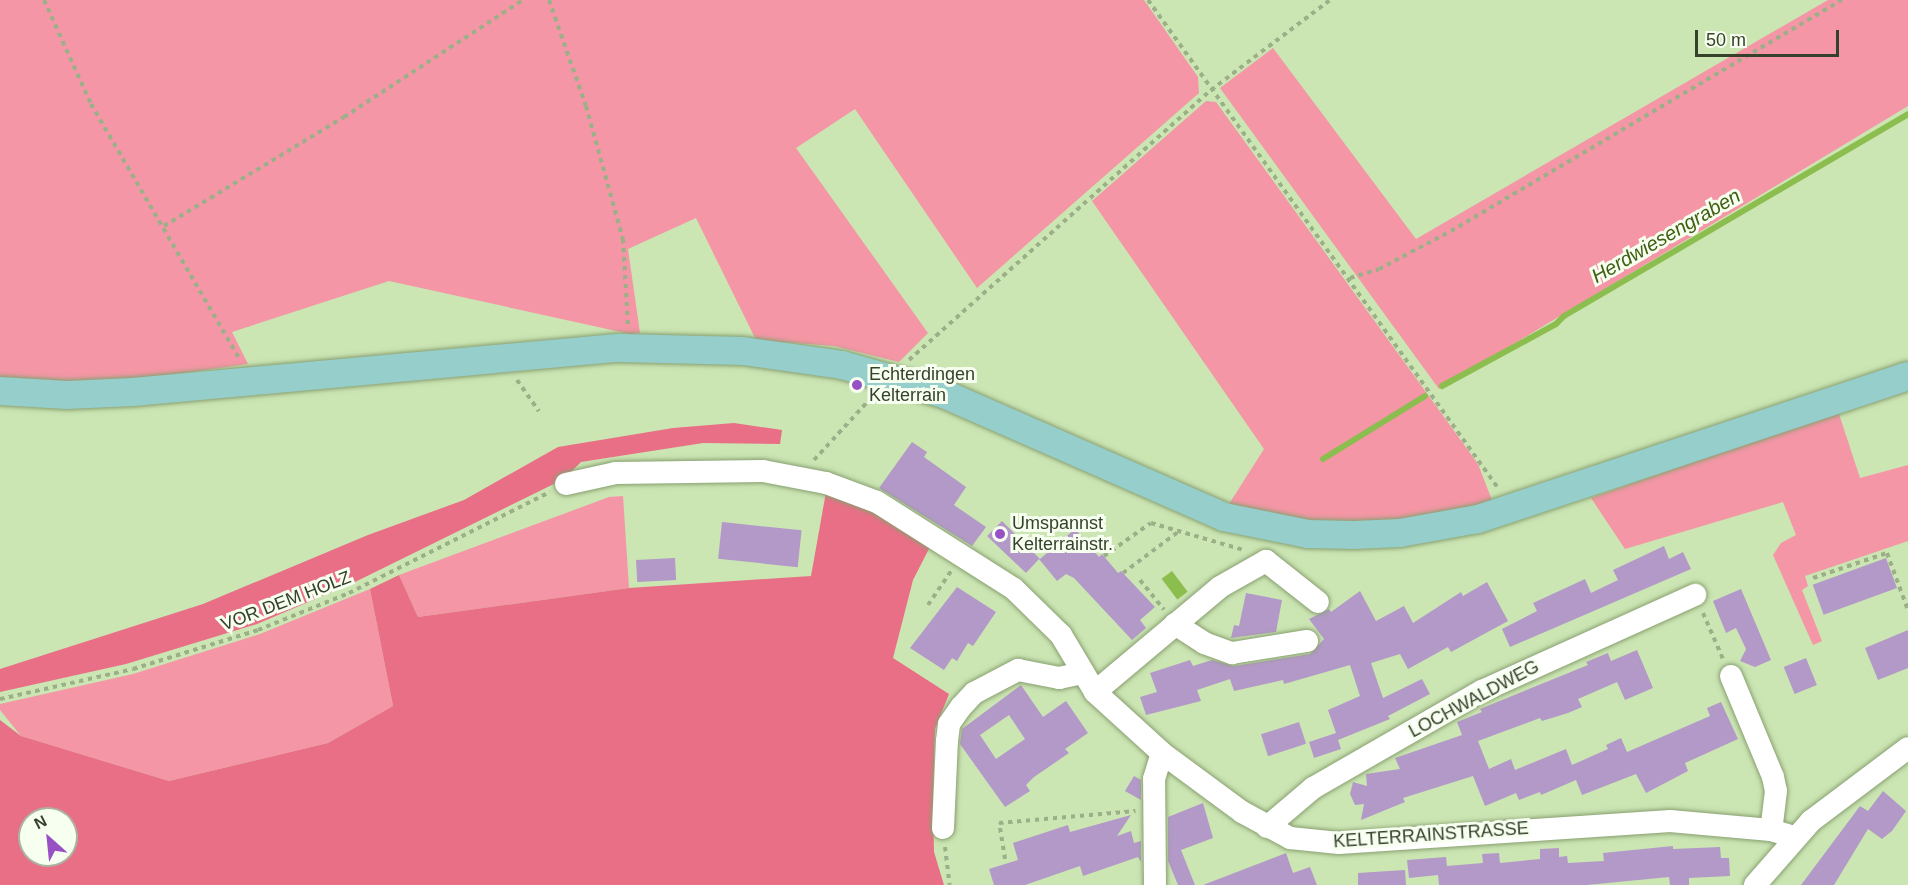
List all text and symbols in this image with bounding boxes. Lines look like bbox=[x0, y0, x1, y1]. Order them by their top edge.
scale bar bbox=[1698, 18, 1842, 56]
text: 50 m bbox=[1706, 30, 1746, 50]
water label: Herdwiesengraben bbox=[1587, 184, 1745, 288]
place label: Echterdingen Kelterrain bbox=[869, 364, 975, 406]
marker: Echterdingen Kelterrain bbox=[850, 378, 864, 392]
place label: Umspannst Kelterrainstr. bbox=[1012, 513, 1113, 556]
marker: Umspannst Kelterrainstr. bbox=[993, 527, 1007, 541]
street label: VOR DEM HOLZ bbox=[218, 566, 354, 636]
street label: LOCHWALDWEG bbox=[1405, 656, 1543, 742]
north arrow bbox=[18, 807, 78, 867]
text: N bbox=[31, 812, 50, 832]
street label: KELTERRAINSTRASSE bbox=[1333, 817, 1529, 853]

